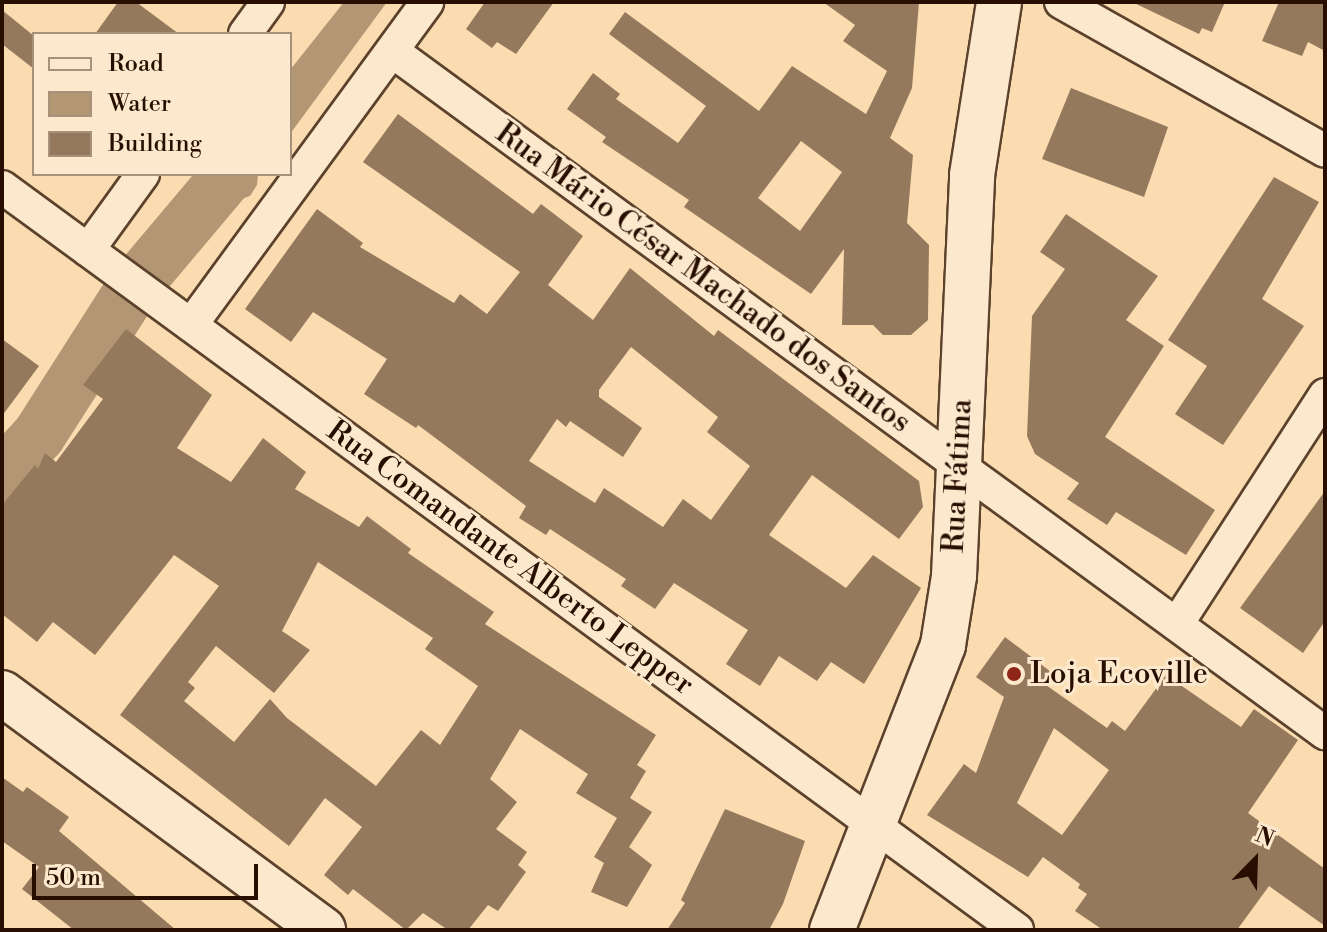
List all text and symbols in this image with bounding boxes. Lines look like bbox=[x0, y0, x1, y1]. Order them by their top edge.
legend bbox=[32, 32, 292, 176]
text: Road bbox=[108, 49, 164, 79]
text: Water bbox=[108, 89, 171, 119]
street label: Rua Mário César Machado dos Santos bbox=[488, 115, 918, 441]
text: Building bbox=[108, 129, 202, 159]
street label: Rua Fátima bbox=[936, 398, 980, 554]
street label: Rua Comandante Alberto Lepper bbox=[320, 413, 700, 703]
place label: Loja Ecoville bbox=[1030, 656, 1208, 692]
marker: Loja Ecoville bbox=[1005, 665, 1023, 683]
north arrow bbox=[1215, 820, 1295, 900]
text: N bbox=[1251, 822, 1278, 853]
scale bar bbox=[36, 848, 262, 898]
text: 50 m bbox=[46, 863, 101, 893]

